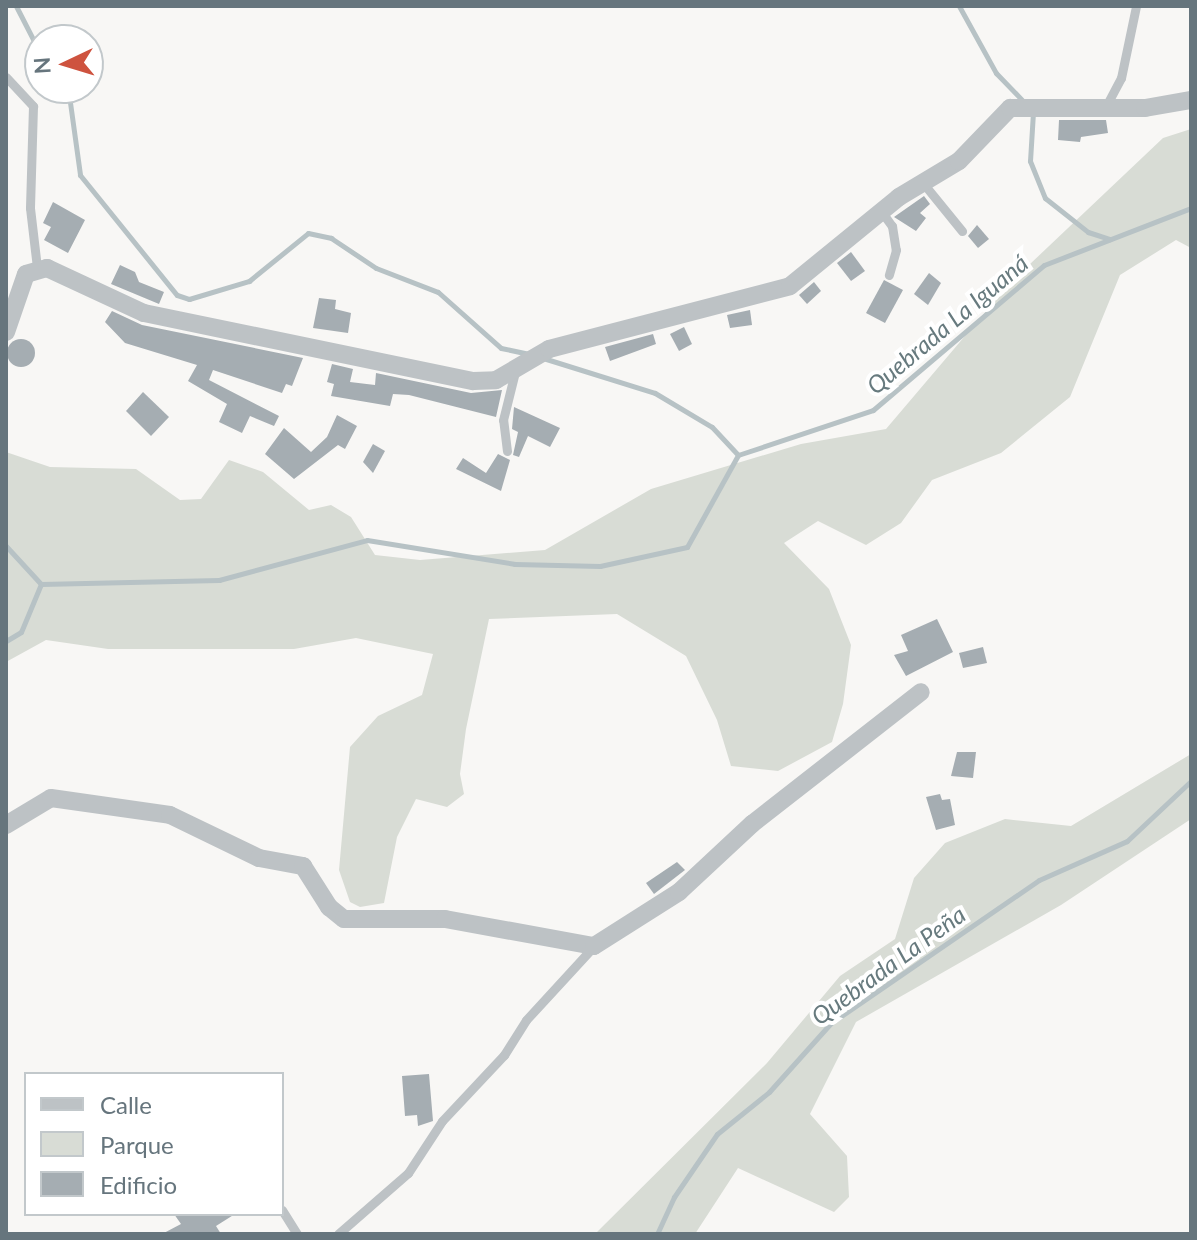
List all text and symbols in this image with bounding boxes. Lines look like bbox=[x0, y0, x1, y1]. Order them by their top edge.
north arrow bbox=[24, 24, 104, 104]
text: N bbox=[27, 56, 56, 75]
water label: Quebrada La Iguaná bbox=[861, 248, 1033, 400]
water label: Quebrada La Peña bbox=[805, 899, 971, 1031]
legend bbox=[24, 1072, 284, 1216]
text: Calle bbox=[100, 1090, 152, 1119]
text: Parque bbox=[100, 1130, 174, 1159]
text: Edificio bbox=[100, 1170, 177, 1199]

